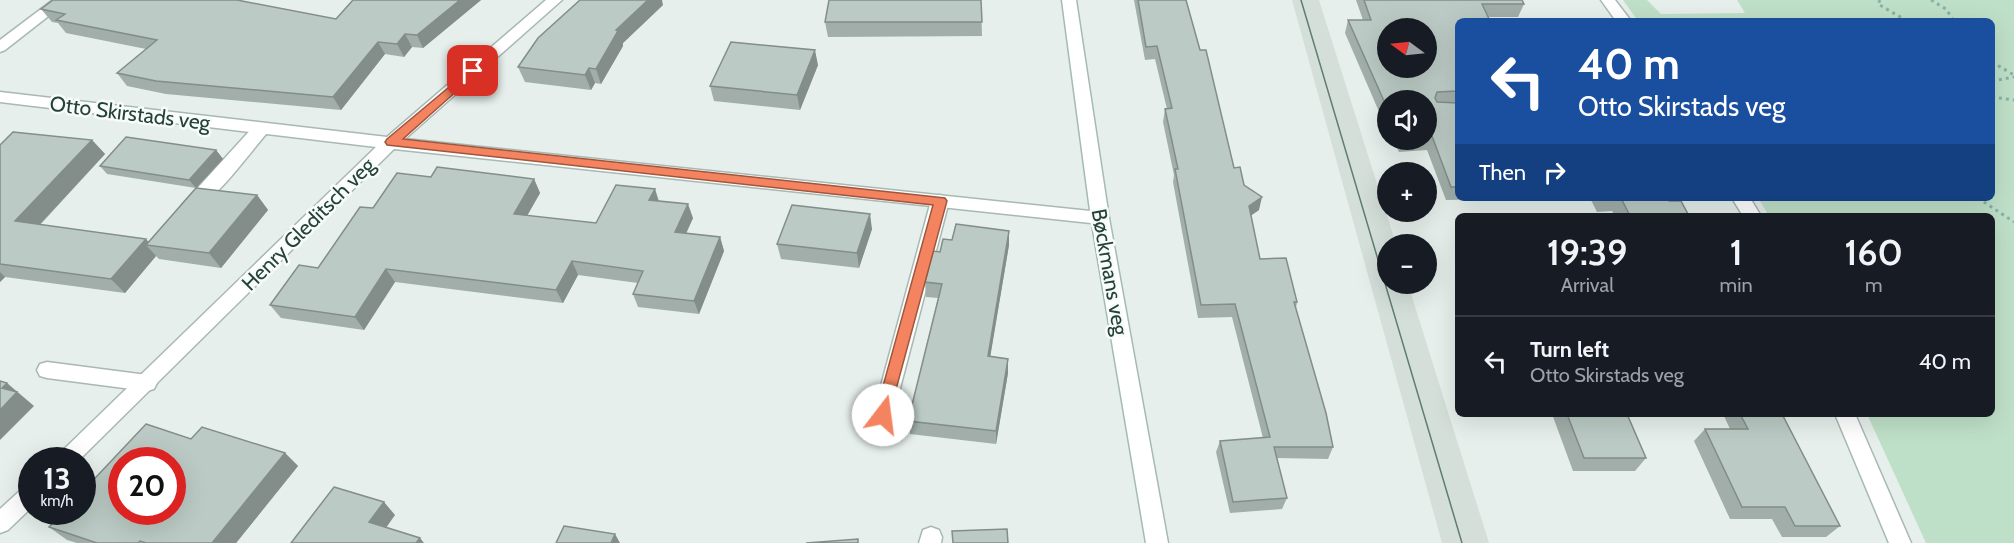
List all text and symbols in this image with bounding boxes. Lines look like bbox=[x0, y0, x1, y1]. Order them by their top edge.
north arrow bbox=[1377, 18, 1437, 78]
map controls bbox=[1377, 18, 1437, 294]
text: 40 m bbox=[1578, 38, 1680, 90]
icon: left bbox=[1479, 42, 1557, 120]
pin bbox=[447, 45, 498, 96]
icon: arrive bbox=[456, 54, 489, 87]
button: sound bbox=[1377, 90, 1437, 150]
text: Otto Skirstads veg bbox=[1578, 90, 1786, 123]
street label: Otto Skirstads veg bbox=[48, 91, 212, 135]
street label: Henry Gleditsch veg bbox=[236, 152, 380, 296]
icon: right bbox=[1538, 156, 1571, 189]
text: Then bbox=[1479, 159, 1526, 186]
button: + bbox=[1377, 162, 1437, 222]
street label: Bøckmans veg bbox=[1087, 207, 1134, 338]
text: 19:39 bbox=[1547, 230, 1628, 274]
text: 1 bbox=[1730, 230, 1742, 274]
text: 160 bbox=[1845, 230, 1903, 274]
button: − bbox=[1377, 234, 1437, 294]
text: Arrival bbox=[1561, 273, 1614, 297]
text: min bbox=[1720, 273, 1753, 297]
text: m bbox=[1865, 273, 1883, 297]
text: Turn left bbox=[1530, 336, 1609, 363]
icon: left bbox=[1479, 345, 1512, 378]
text: 40 m bbox=[1919, 348, 1971, 375]
text: Otto Skirstads veg bbox=[1530, 363, 1684, 387]
position arrow bbox=[851, 383, 915, 447]
speed limit sign: 20 bbox=[108, 447, 186, 525]
text: 13 bbox=[43, 460, 71, 497]
text: km/h bbox=[41, 492, 73, 510]

